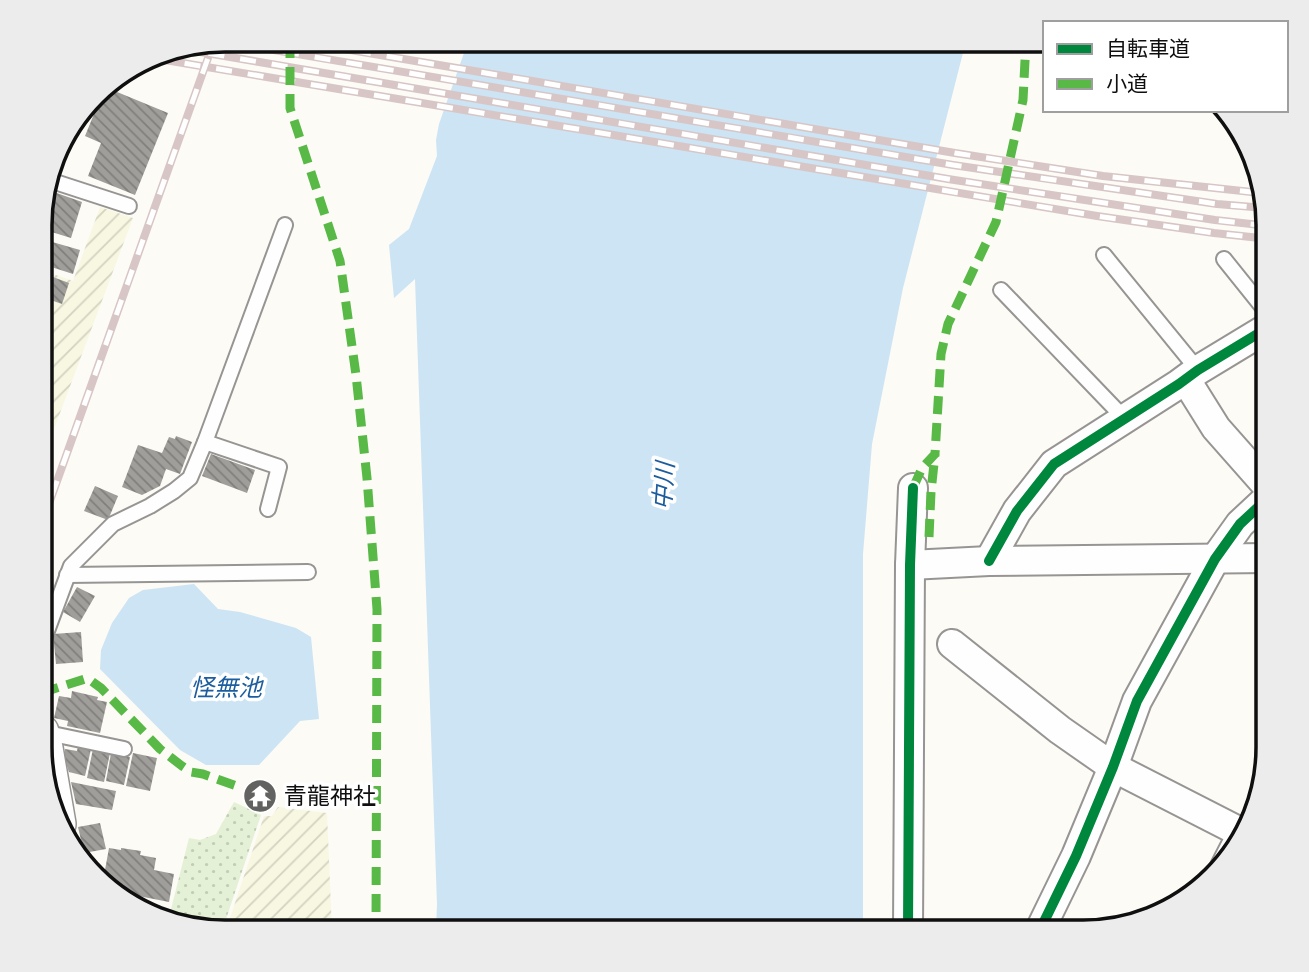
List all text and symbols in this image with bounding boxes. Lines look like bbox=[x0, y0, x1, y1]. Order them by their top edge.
legend bbox=[1043, 21, 1288, 112]
text: 自転車道 bbox=[1106, 34, 1190, 66]
text: 小道 bbox=[1106, 69, 1148, 101]
water label: 中川 bbox=[645, 458, 685, 511]
water label: 怪無池 bbox=[190, 671, 264, 707]
temple icon: 青龍神社 bbox=[241, 777, 279, 815]
place label: 青龍神社 bbox=[284, 780, 376, 815]

